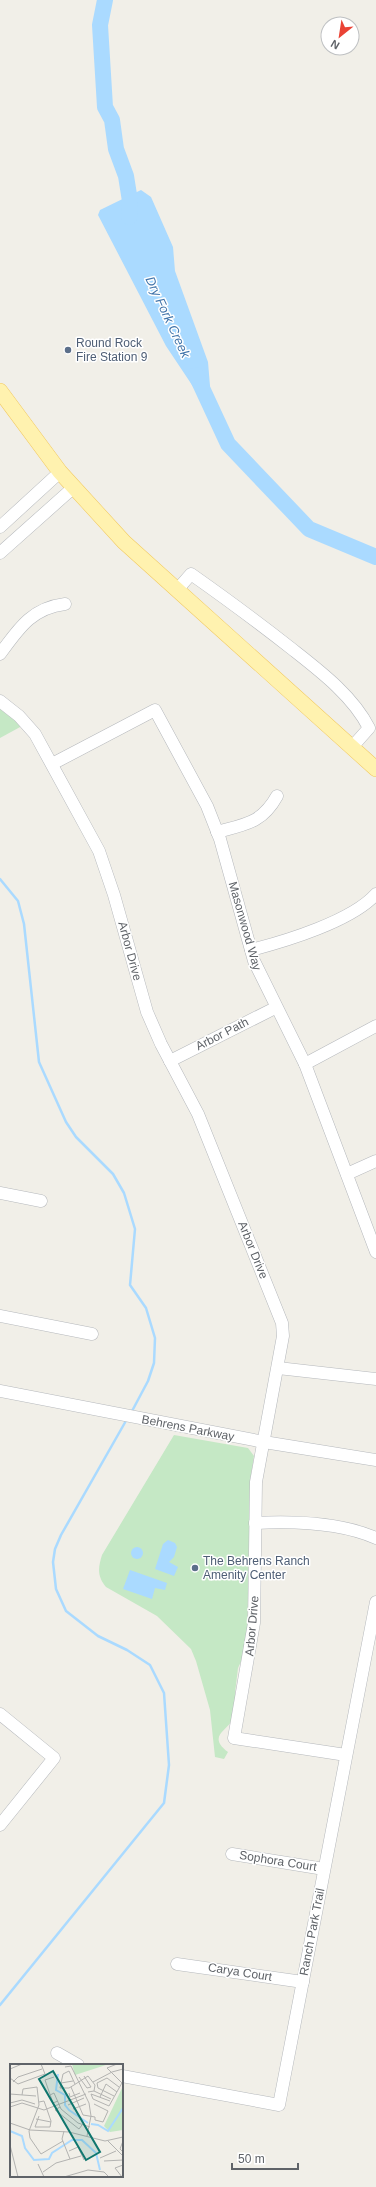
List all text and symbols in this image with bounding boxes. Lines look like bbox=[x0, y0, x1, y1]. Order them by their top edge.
north arrow bbox=[320, 16, 360, 56]
text: N bbox=[329, 37, 341, 52]
water label: Dry Fork Creek bbox=[143, 274, 194, 361]
place label: Round Rock Fire Station 9 bbox=[76, 336, 148, 364]
marker: Round Rock Fire Station 9 bbox=[63, 345, 73, 355]
street label: Masonwood Way bbox=[226, 880, 264, 972]
street label: Arbor Drive bbox=[115, 920, 145, 982]
street label: Arbor Path bbox=[193, 1015, 251, 1053]
street label: Arbor Drive bbox=[235, 1219, 271, 1281]
street label: Behrens Parkway bbox=[141, 1412, 235, 1444]
place label: The Behrens Ranch Amenity Center bbox=[203, 1554, 310, 1582]
marker: The Behrens Ranch Amenity Center bbox=[190, 1563, 200, 1573]
street label: Arbor Drive bbox=[242, 1595, 262, 1657]
street label: Sophora Court bbox=[238, 1848, 318, 1874]
street label: Ranch Park Trail bbox=[297, 1887, 327, 1977]
street label: Carya Court bbox=[207, 1960, 274, 1984]
inset map bbox=[10, 2064, 123, 2177]
scale bar bbox=[232, 2145, 298, 2171]
text: 50 m bbox=[238, 2152, 265, 2166]

